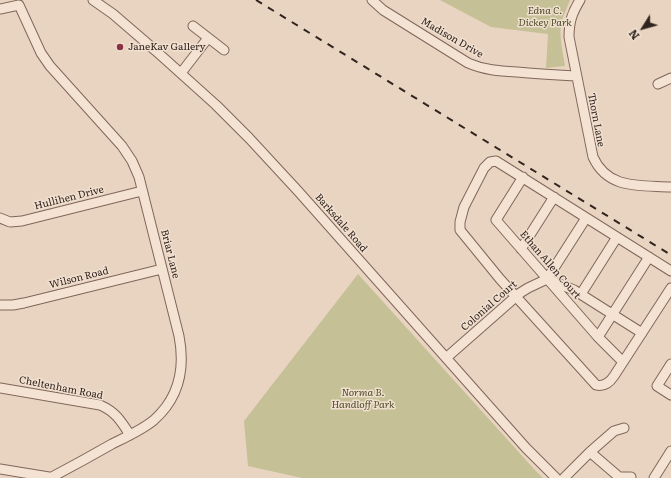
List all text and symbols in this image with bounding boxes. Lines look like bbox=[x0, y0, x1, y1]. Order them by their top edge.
park label: Edna C. Dickey Park bbox=[518, 5, 572, 28]
north arrow bbox=[623, 8, 663, 48]
street label: Madison Drive bbox=[419, 15, 485, 61]
text: N bbox=[624, 27, 643, 44]
place label: JaneKav Gallery bbox=[128, 41, 206, 53]
marker: JaneKav Gallery bbox=[115, 42, 125, 52]
street label: Thorn Lane bbox=[585, 92, 607, 148]
street label: Hullihen Drive bbox=[33, 184, 105, 212]
street label: Barksdale Road bbox=[312, 191, 370, 255]
street label: Briar Lane bbox=[158, 228, 182, 280]
street label: Ethan Allen Court bbox=[517, 228, 583, 302]
street label: Wilson Road bbox=[48, 265, 110, 291]
street label: Colonial Court bbox=[459, 278, 519, 334]
street label: Cheltenham Road bbox=[18, 374, 104, 402]
park label: Norma B. Handloff Park bbox=[331, 387, 395, 410]

